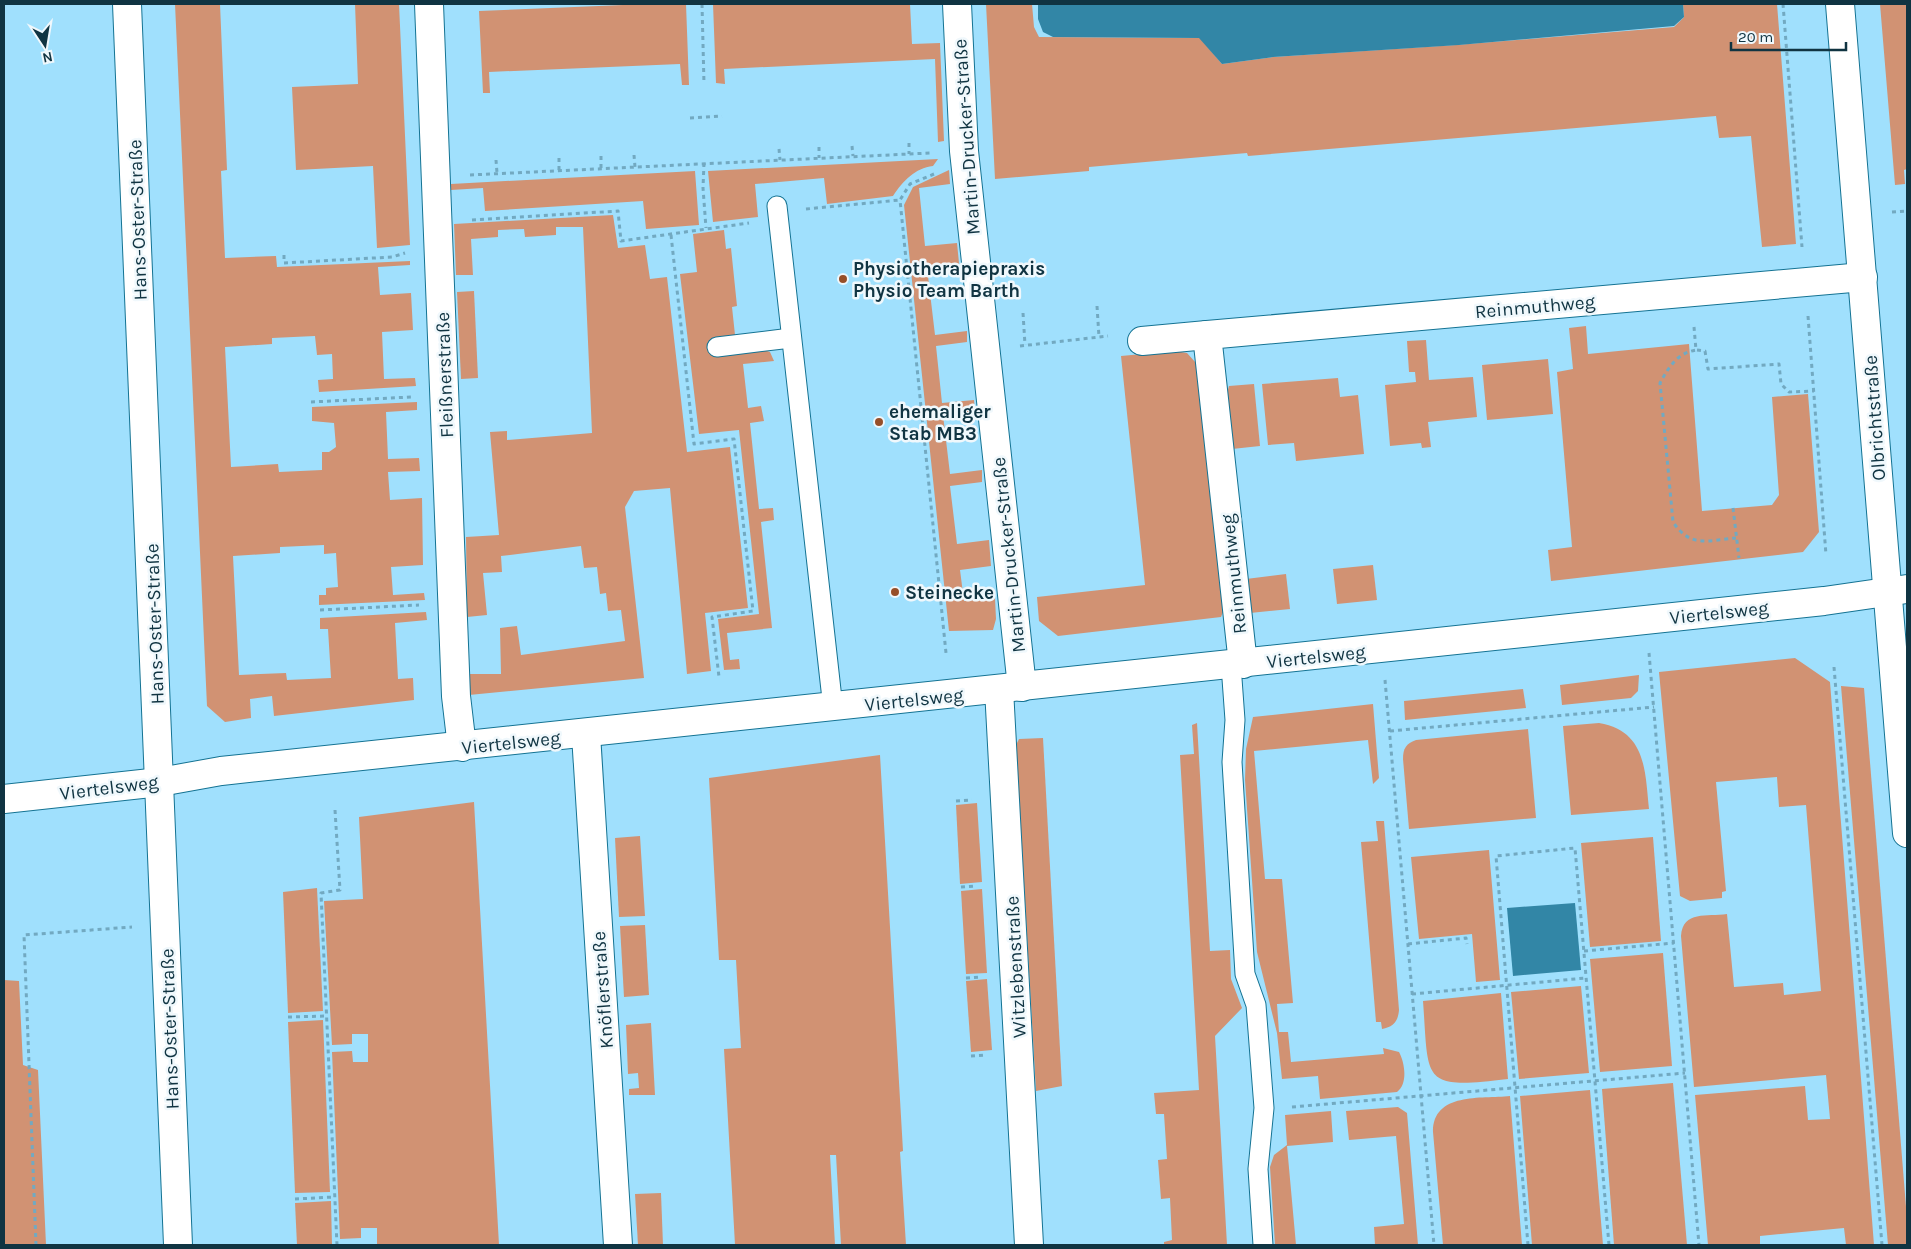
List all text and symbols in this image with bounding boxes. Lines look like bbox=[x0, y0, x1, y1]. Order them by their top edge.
north arrow bbox=[20, 20, 70, 70]
scale bar bbox=[1731, 20, 1846, 52]
text: 20 m bbox=[1738, 28, 1773, 46]
street label: Martin-Drucker-Straße bbox=[949, 38, 985, 236]
text: N bbox=[41, 48, 54, 67]
street label: Hans-Oster-Straße bbox=[124, 139, 152, 301]
place label: Physiotherapiepraxis Physio Team Barth bbox=[853, 258, 1045, 302]
marker: Physiotherapiepraxis Physio Team Barth bbox=[837, 273, 849, 285]
street label: Reinmuthweg bbox=[1474, 291, 1596, 323]
street label: Fleißnerstraße bbox=[432, 311, 458, 438]
street label: Olbrichtstraße bbox=[1860, 354, 1890, 481]
place label: ehemaliger Stab MB3 bbox=[889, 401, 991, 445]
marker: ehemaliger Stab MB3 bbox=[873, 416, 885, 428]
street label: Martin-Drucker-Straße bbox=[988, 456, 1030, 654]
street label: Reinmuthweg bbox=[1217, 512, 1251, 635]
street label: Hans-Oster-Straße bbox=[141, 543, 169, 705]
place label: Steinecke bbox=[905, 582, 994, 604]
marker: Steinecke bbox=[889, 586, 901, 598]
street label: Viertelsweg bbox=[1669, 597, 1770, 629]
street label: Viertelsweg bbox=[1266, 641, 1367, 673]
street label: Viertelsweg bbox=[864, 684, 965, 716]
street label: Viertelsweg bbox=[461, 727, 562, 759]
street label: Viertelsweg bbox=[58, 771, 160, 805]
street label: Witzlebenstraße bbox=[1001, 895, 1031, 1039]
street label: Knöflerstraße bbox=[588, 930, 618, 1049]
street label: Hans-Oster-Straße bbox=[156, 948, 184, 1110]

